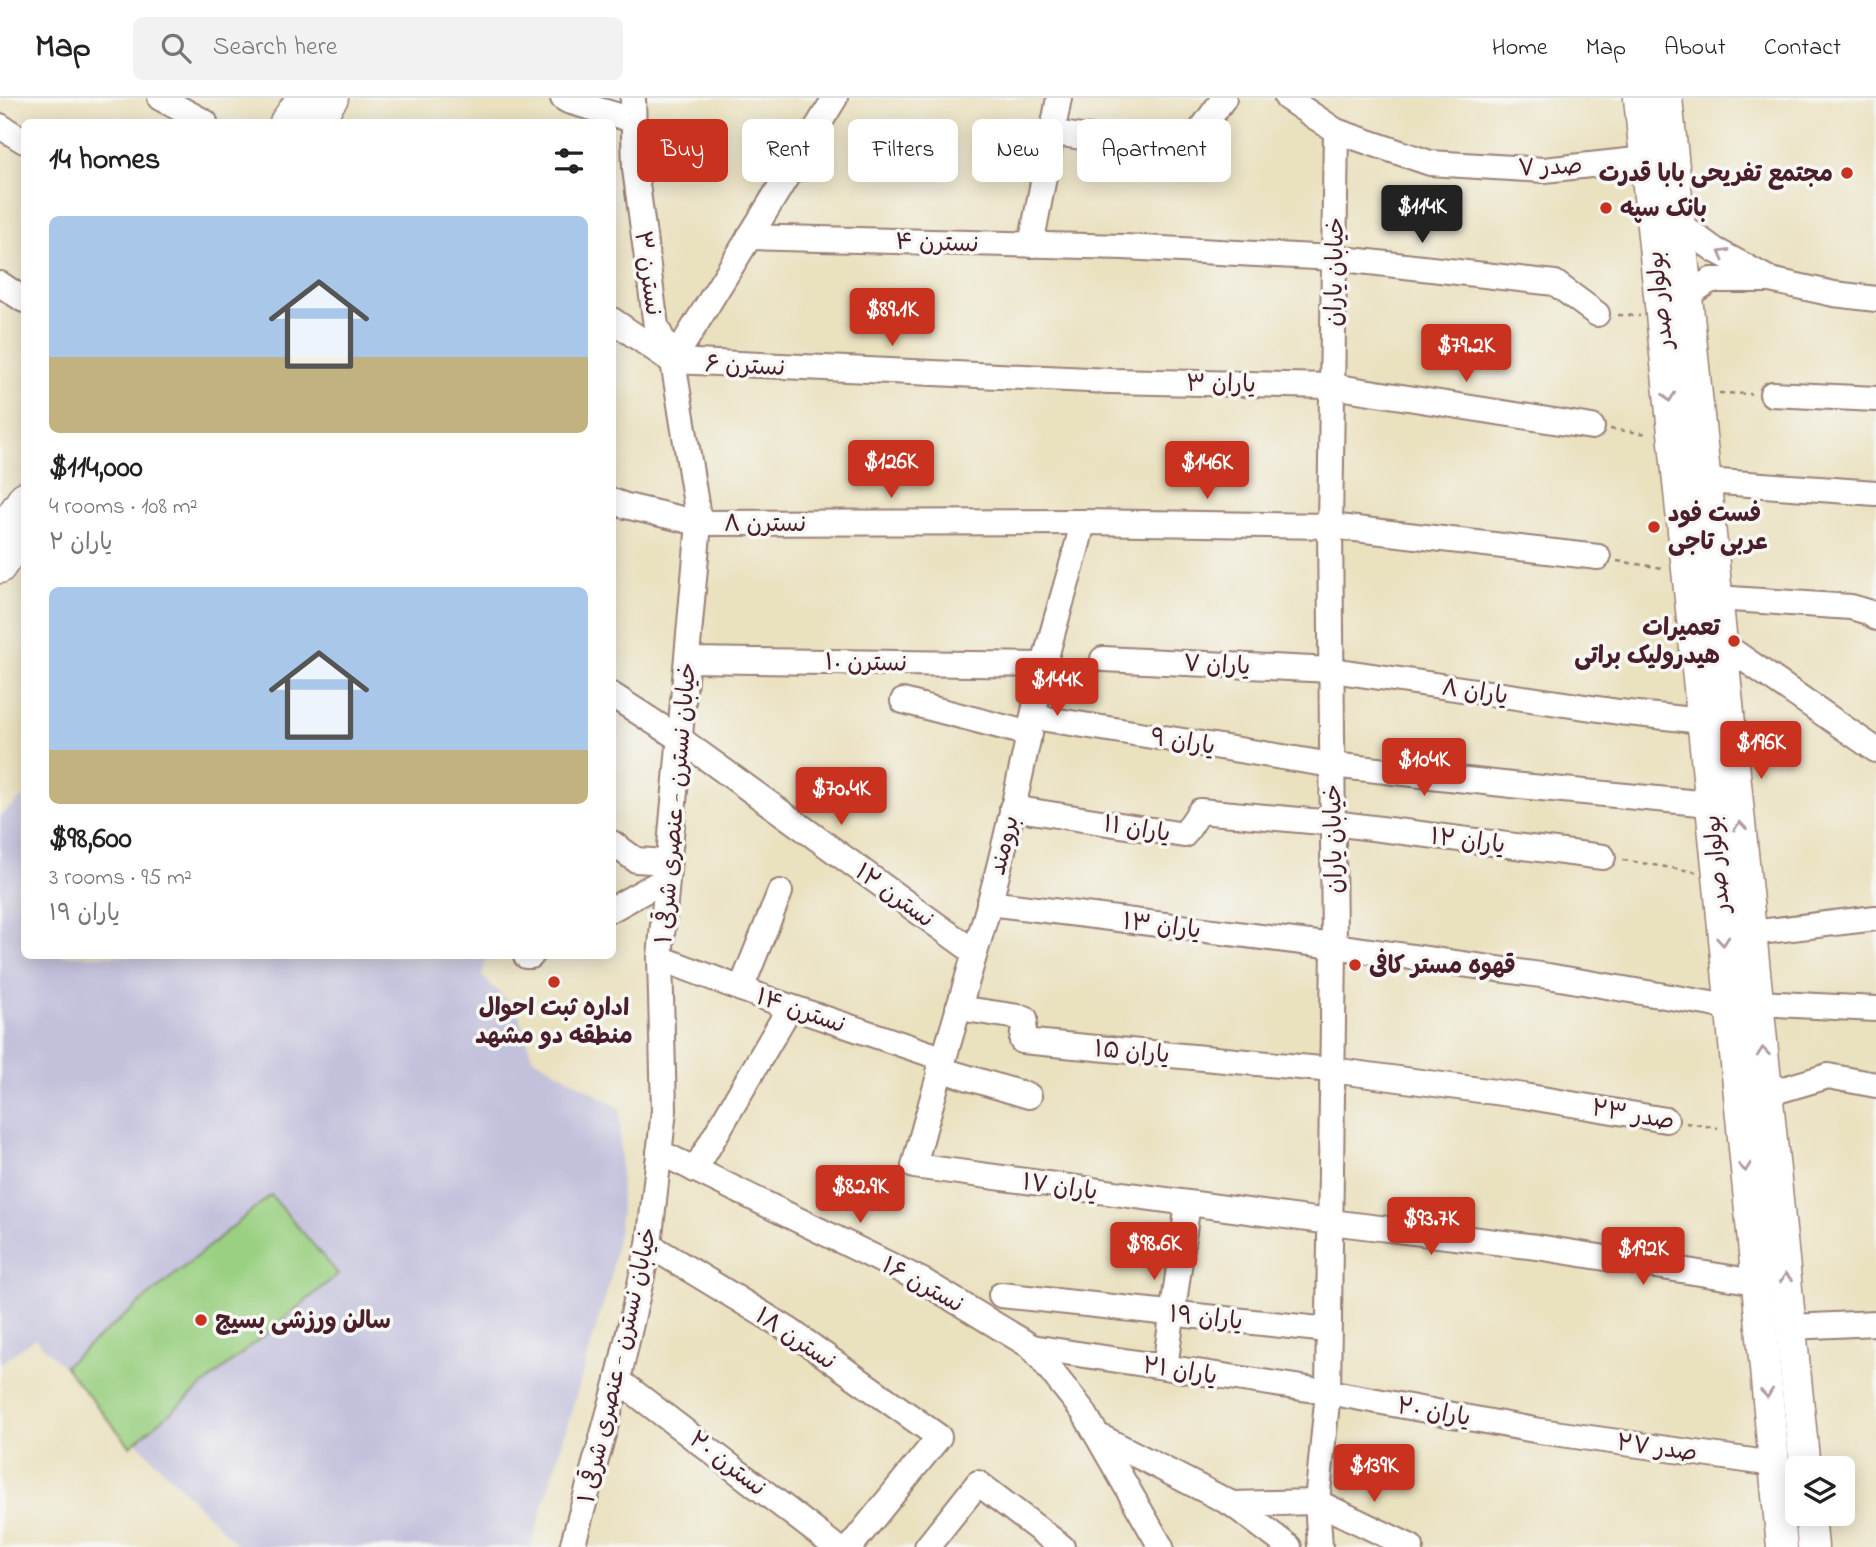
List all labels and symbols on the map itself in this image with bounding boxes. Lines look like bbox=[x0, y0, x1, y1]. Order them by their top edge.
street label: صدر ۷ bbox=[1517, 150, 1583, 187]
place label: مجتمع تفریحی بابا قدرت bbox=[1599, 158, 1833, 193]
marker: مجتمع تفریحی بابا قدرت bbox=[1839, 165, 1855, 181]
pin: $114K bbox=[1373, 186, 1471, 245]
place label: بانک سپه bbox=[1620, 193, 1707, 228]
marker: بانک سپه bbox=[1598, 200, 1614, 216]
street label: خیابان یاران bbox=[1318, 217, 1355, 327]
street label: نسترن ۴ bbox=[895, 226, 979, 263]
street label: نسترن ۳ bbox=[623, 229, 670, 318]
street label: بولوار صدر bbox=[1639, 249, 1684, 352]
one-way arrow bbox=[1718, 249, 1730, 262]
pin: $89.1K bbox=[835, 288, 949, 348]
pin: $79.2K bbox=[1409, 324, 1523, 384]
street label: نسترن ۶ bbox=[704, 348, 786, 387]
street label: یاران ۳ bbox=[1186, 367, 1256, 404]
one-way arrow bbox=[1661, 391, 1676, 403]
pin: $126K bbox=[842, 440, 940, 500]
pin: $146K bbox=[1158, 442, 1256, 501]
place label: فست فود عربی تاجی bbox=[1668, 498, 1768, 561]
street label: نسترن ۸ bbox=[724, 508, 806, 543]
marker: فست فود عربی تاجی bbox=[1646, 519, 1662, 535]
place label: تعمیرات هیدرولیک براتی bbox=[1574, 612, 1721, 675]
marker: تعمیرات هیدرولیک براتی bbox=[1726, 633, 1742, 649]
street label: نسترن ۱۰ bbox=[825, 646, 907, 683]
street label: یاران ۷ bbox=[1182, 647, 1251, 686]
pin: $144K bbox=[1008, 658, 1106, 718]
street label: خیابان نسترن - عنصری شرقی ۱ bbox=[648, 661, 707, 945]
street label: یاران ۸ bbox=[1439, 671, 1510, 715]
street label: یاران ۹ bbox=[1148, 721, 1218, 766]
pin: $196K bbox=[1712, 722, 1810, 781]
pin: $104K bbox=[1375, 738, 1473, 798]
pin: $70.4K bbox=[784, 768, 898, 827]
street label: خیابان یاران bbox=[1317, 784, 1354, 894]
street label: یاران ۱۱ bbox=[1101, 808, 1173, 853]
street label: برومند bbox=[981, 812, 1030, 879]
street label: بولوار صدر bbox=[1696, 813, 1741, 916]
one-way arrow bbox=[1733, 820, 1748, 831]
street label: یاران ۱۲ bbox=[1428, 821, 1507, 864]
street label: نسترن ۱۲ bbox=[847, 856, 940, 938]
street label: یاران ۱۳ bbox=[1121, 905, 1203, 950]
one-way arrow bbox=[1716, 935, 1731, 946]
place label: قهوه مستر کافی bbox=[1369, 948, 1516, 985]
marker: قهوه مستر کافی bbox=[1347, 957, 1363, 973]
marker: اداره ثبت احوال منطقه دو مشهد bbox=[546, 974, 562, 990]
street label: نسترن ۱۴ bbox=[751, 981, 850, 1044]
place label: اداره ثبت احوال منطقه دو مشهد bbox=[475, 992, 633, 1055]
street label: یاران ۱۵ bbox=[1093, 1033, 1171, 1074]
one-way arrow bbox=[1756, 1046, 1771, 1057]
street label: صدر ۲۳ bbox=[1588, 1092, 1677, 1141]
one-way arrow bbox=[1737, 1162, 1752, 1173]
pin: $82.9K bbox=[803, 1166, 917, 1225]
street label: یاران ۱۷ bbox=[1020, 1166, 1100, 1211]
pin: $93.7K bbox=[1374, 1198, 1488, 1257]
pin: $98.6K bbox=[1097, 1222, 1211, 1282]
street label: خیابان نسترن - عنصری شرقی ۱ bbox=[571, 1224, 668, 1507]
pin: $192K bbox=[1594, 1228, 1692, 1287]
street label: نسترن ۱۶ bbox=[874, 1249, 969, 1323]
one-way arrow bbox=[1779, 1273, 1794, 1284]
street label: یاران ۱۹ bbox=[1167, 1298, 1244, 1341]
street label: نسترن ۱۸ bbox=[747, 1300, 842, 1380]
place label: سالن ورزشی بسیج bbox=[215, 1305, 391, 1340]
marker: سالن ورزشی بسیج bbox=[193, 1312, 209, 1328]
street label: یاران ۲۱ bbox=[1140, 1349, 1219, 1396]
one-way arrow bbox=[1759, 1388, 1774, 1399]
street label: یاران ۲۰ bbox=[1394, 1390, 1473, 1437]
street label: نسترن ۲۰ bbox=[680, 1424, 773, 1506]
street label: صدر ۲۷ bbox=[1614, 1427, 1699, 1472]
pin: $139K bbox=[1325, 1444, 1423, 1504]

